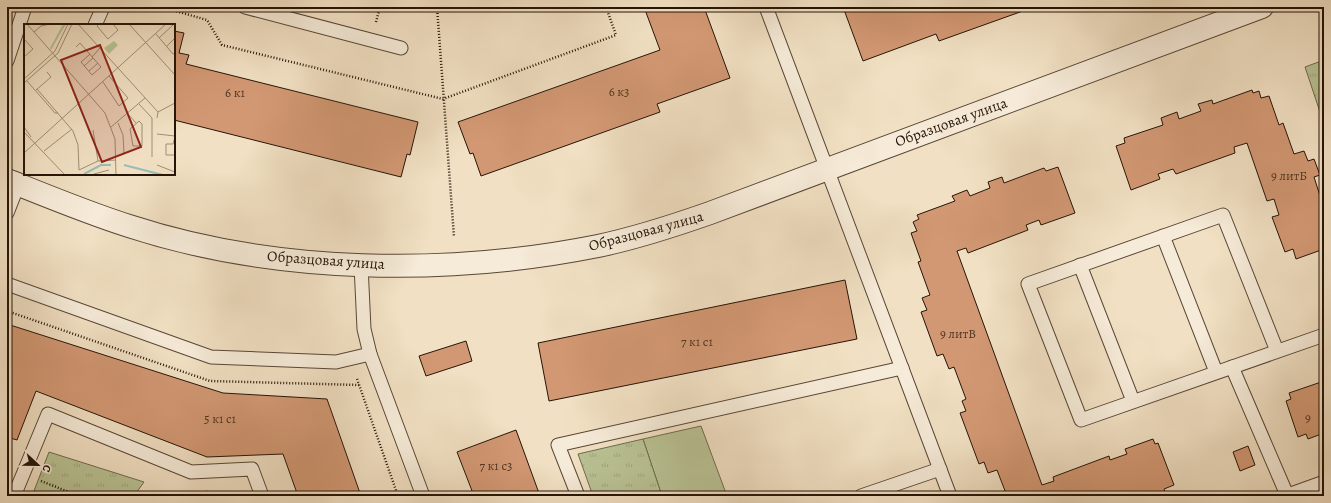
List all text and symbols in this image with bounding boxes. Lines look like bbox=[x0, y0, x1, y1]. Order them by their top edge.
inset map bbox=[24, 24, 175, 175]
house number: 6 к3 bbox=[609, 83, 629, 100]
house number: 6 к1 bbox=[225, 84, 245, 101]
street label: Образцовая улица bbox=[892, 92, 1010, 152]
house number: 9 литБ bbox=[1271, 167, 1307, 184]
street label: Образцовая улица bbox=[586, 206, 706, 256]
street label: Образцовая улица bbox=[266, 246, 386, 274]
house number: 9 литВ bbox=[940, 325, 976, 342]
house number: 7 к1 с1 bbox=[681, 333, 713, 350]
house number: 9 bbox=[1305, 409, 1311, 426]
house number: 5 к1 с1 bbox=[204, 410, 237, 427]
north arrow bbox=[18, 445, 58, 485]
house number: 7 к1 с3 bbox=[480, 457, 512, 474]
text: С bbox=[39, 463, 55, 475]

